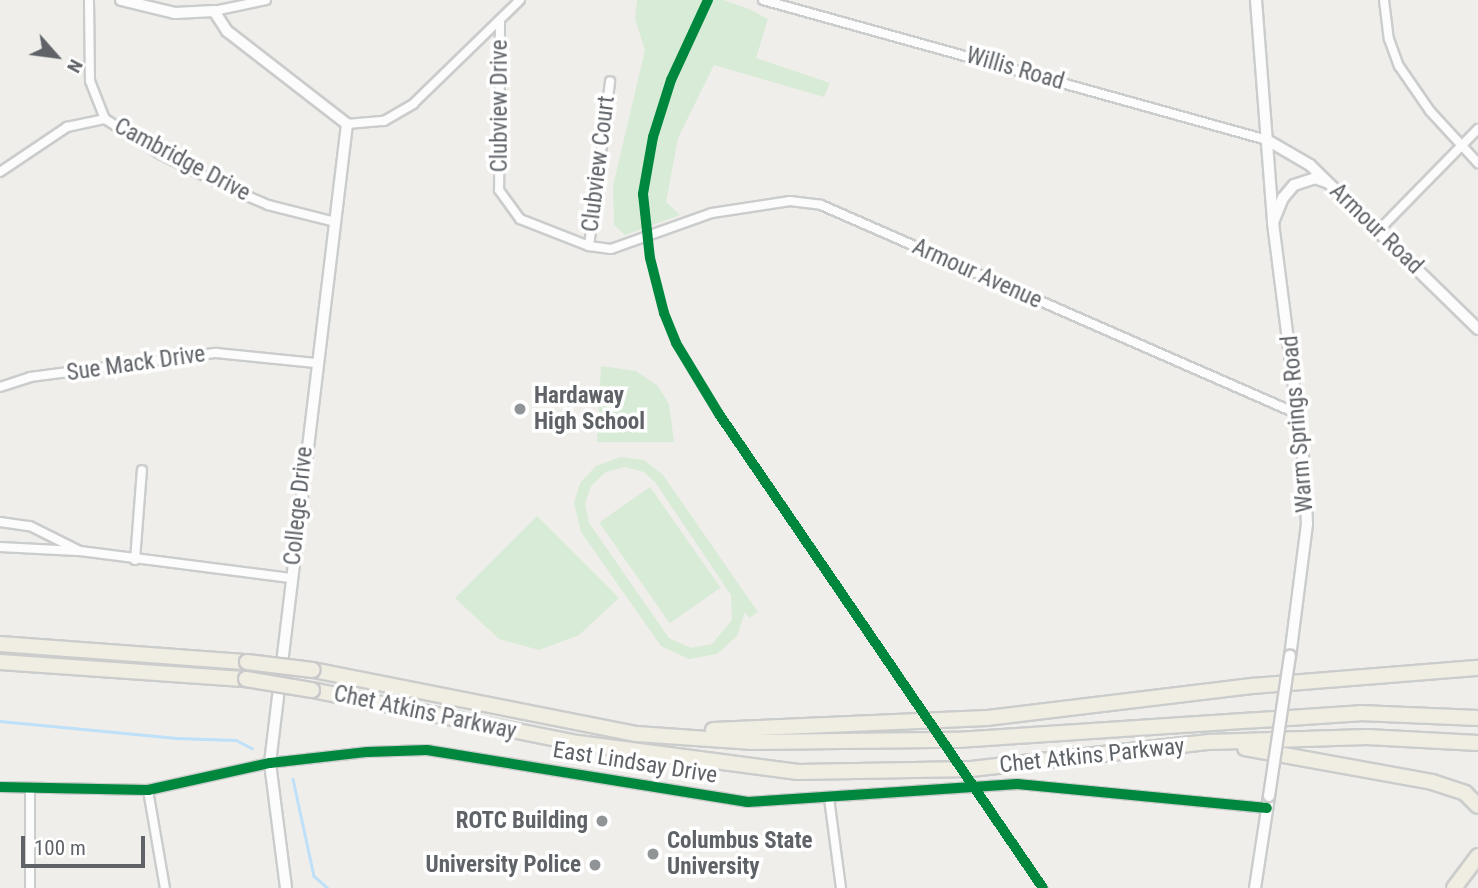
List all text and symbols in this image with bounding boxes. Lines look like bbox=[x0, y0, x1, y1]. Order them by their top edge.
north arrow bbox=[21, 21, 91, 91]
street label: Clubview Drive bbox=[486, 40, 514, 172]
street label: Willis Road bbox=[963, 42, 1067, 96]
text: N bbox=[62, 56, 88, 77]
street label: Clubview Court bbox=[577, 94, 621, 234]
street label: Cambridge Drive bbox=[109, 113, 255, 207]
street label: Armour Road bbox=[1324, 178, 1428, 280]
street label: Armour Avenue bbox=[908, 233, 1046, 315]
street label: Warm Springs Road bbox=[1277, 334, 1319, 514]
street label: Sue Mack Drive bbox=[65, 341, 207, 387]
place label: Hardaway High School bbox=[534, 382, 645, 436]
marker: Hardaway High School bbox=[512, 401, 528, 417]
street label: College Drive bbox=[279, 445, 319, 567]
street label: Chet Atkins Parkway bbox=[331, 680, 519, 746]
street label: Chet Atkins Parkway bbox=[998, 733, 1186, 779]
street label: East Lindsay Drive bbox=[551, 736, 719, 790]
place label: ROTC Building bbox=[456, 807, 588, 835]
marker: ROTC Building bbox=[594, 813, 610, 829]
scale bar bbox=[24, 822, 149, 866]
place label: Columbus State University bbox=[667, 827, 813, 881]
text: 100 m bbox=[34, 836, 86, 860]
marker: Columbus State University bbox=[645, 846, 661, 862]
place label: University Police bbox=[426, 851, 581, 879]
marker: University Police bbox=[587, 857, 603, 873]

